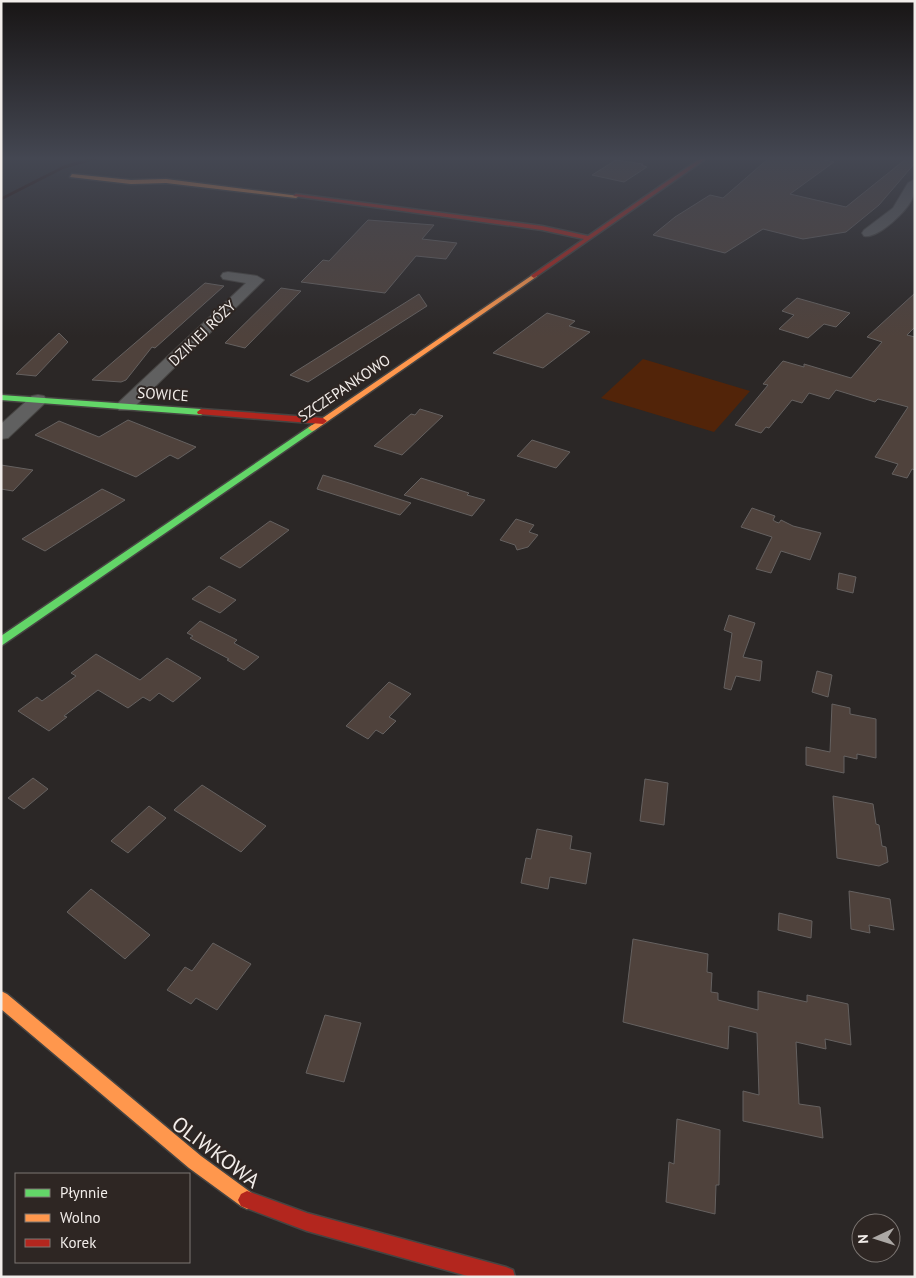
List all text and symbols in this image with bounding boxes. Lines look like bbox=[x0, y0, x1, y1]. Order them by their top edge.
street label: DZIKIEJ RÓŻY bbox=[164, 296, 240, 370]
street label: SZCZEPANKOWO bbox=[294, 350, 394, 426]
street label: SOWICE bbox=[137, 383, 189, 405]
street label: OLIWKOWA bbox=[167, 1110, 266, 1194]
legend bbox=[15, 1173, 190, 1263]
text: Płynnie bbox=[60, 1183, 108, 1202]
text: Wolno bbox=[60, 1208, 100, 1227]
north arrow bbox=[851, 1213, 901, 1263]
text: Korek bbox=[60, 1233, 97, 1252]
text: N bbox=[854, 1234, 872, 1244]

